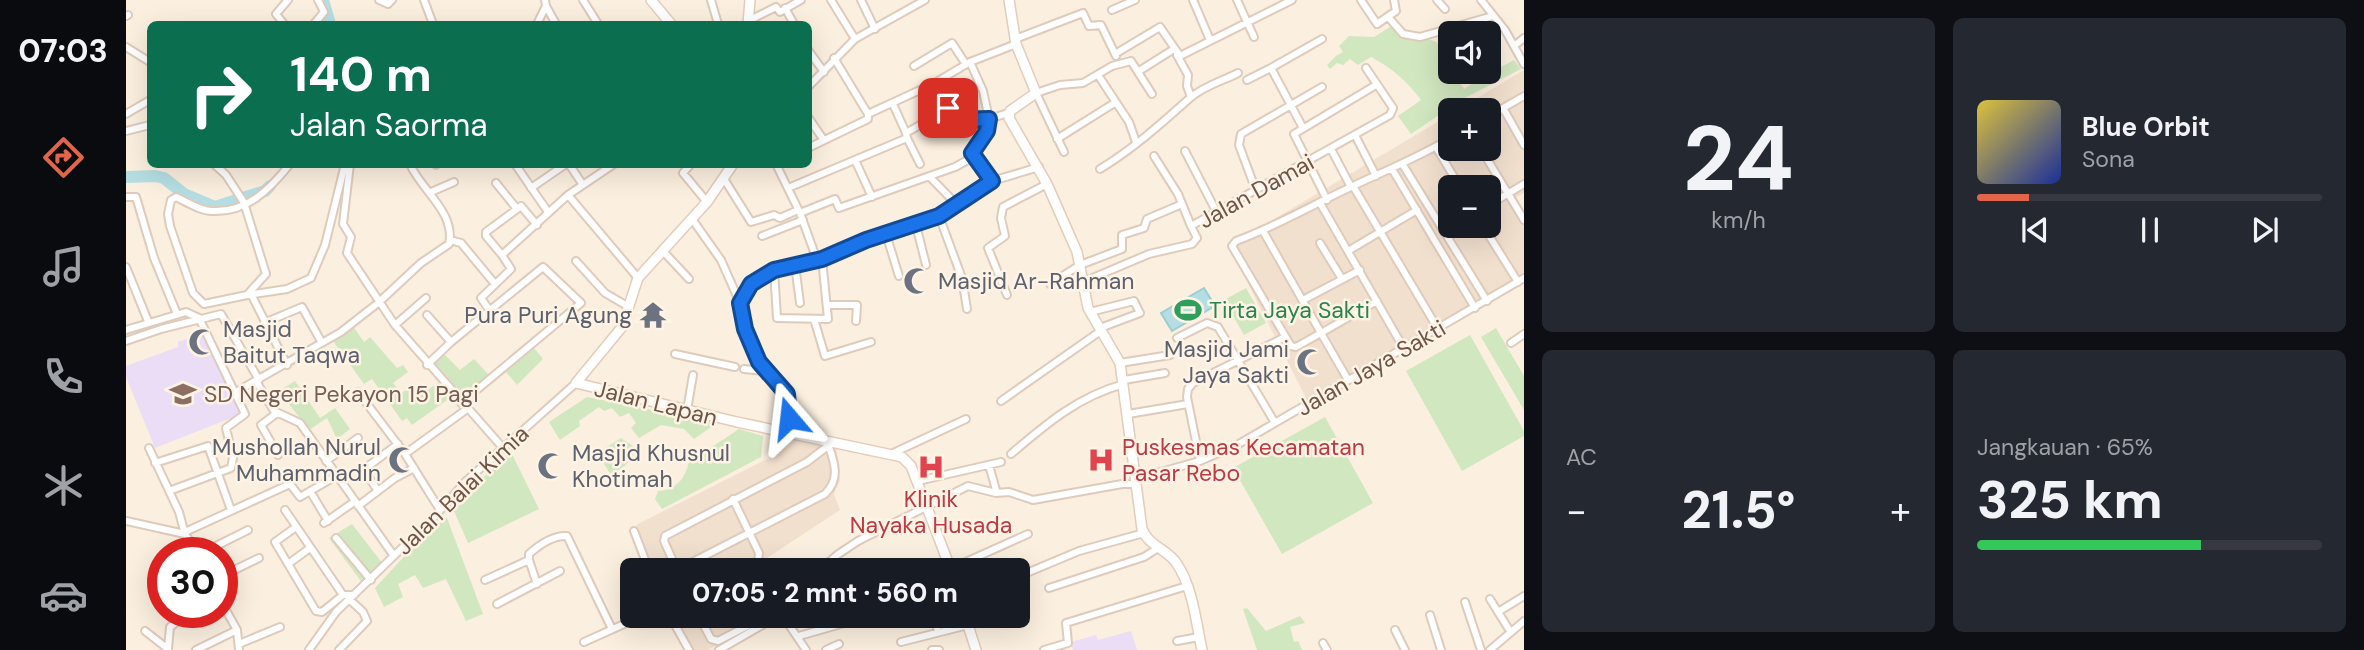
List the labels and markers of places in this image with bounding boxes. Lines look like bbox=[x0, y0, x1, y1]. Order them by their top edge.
pin bbox=[918, 78, 978, 138]
mosque icon: Masjid Ar-Rahman bbox=[902, 266, 932, 296]
place label: Masjid Ar-Rahman bbox=[938, 266, 1135, 296]
sports icon: Tirta Jaya Sakti bbox=[1173, 295, 1203, 325]
place label: Tirta Jaya Sakti bbox=[1209, 295, 1370, 325]
place label: Pura Puri Agung bbox=[464, 300, 632, 330]
temple icon: Pura Puri Agung bbox=[638, 300, 668, 330]
place label: Masjid Baitut Taqwa bbox=[223, 314, 360, 370]
mosque icon: Masjid Baitut Taqwa bbox=[187, 327, 217, 357]
place label: Masjid Jami Jaya Sakti bbox=[1164, 334, 1289, 390]
mosque icon: Masjid Jami Jaya Sakti bbox=[1295, 347, 1325, 377]
school or university icon: SD Negeri Pekayon 15 Pagi bbox=[168, 379, 198, 409]
place label: SD Negeri Pekayon 15 Pagi bbox=[204, 379, 479, 409]
place label: Mushollah Nurul Muhammadin bbox=[212, 432, 381, 488]
place label: Puskesmas Kecamatan Pasar Rebo bbox=[1122, 432, 1365, 488]
place label: Masjid Khusnul Khotimah bbox=[572, 438, 730, 494]
mosque icon: Mushollah Nurul Muhammadin bbox=[387, 445, 417, 475]
hospital icon: Puskesmas Kecamatan Pasar Rebo bbox=[1086, 445, 1116, 475]
mosque icon: Masjid Khusnul Khotimah bbox=[536, 451, 566, 481]
hospital icon: Klinik Nayaka Husada bbox=[916, 452, 946, 482]
place label: Klinik Nayaka Husada bbox=[850, 484, 1012, 540]

